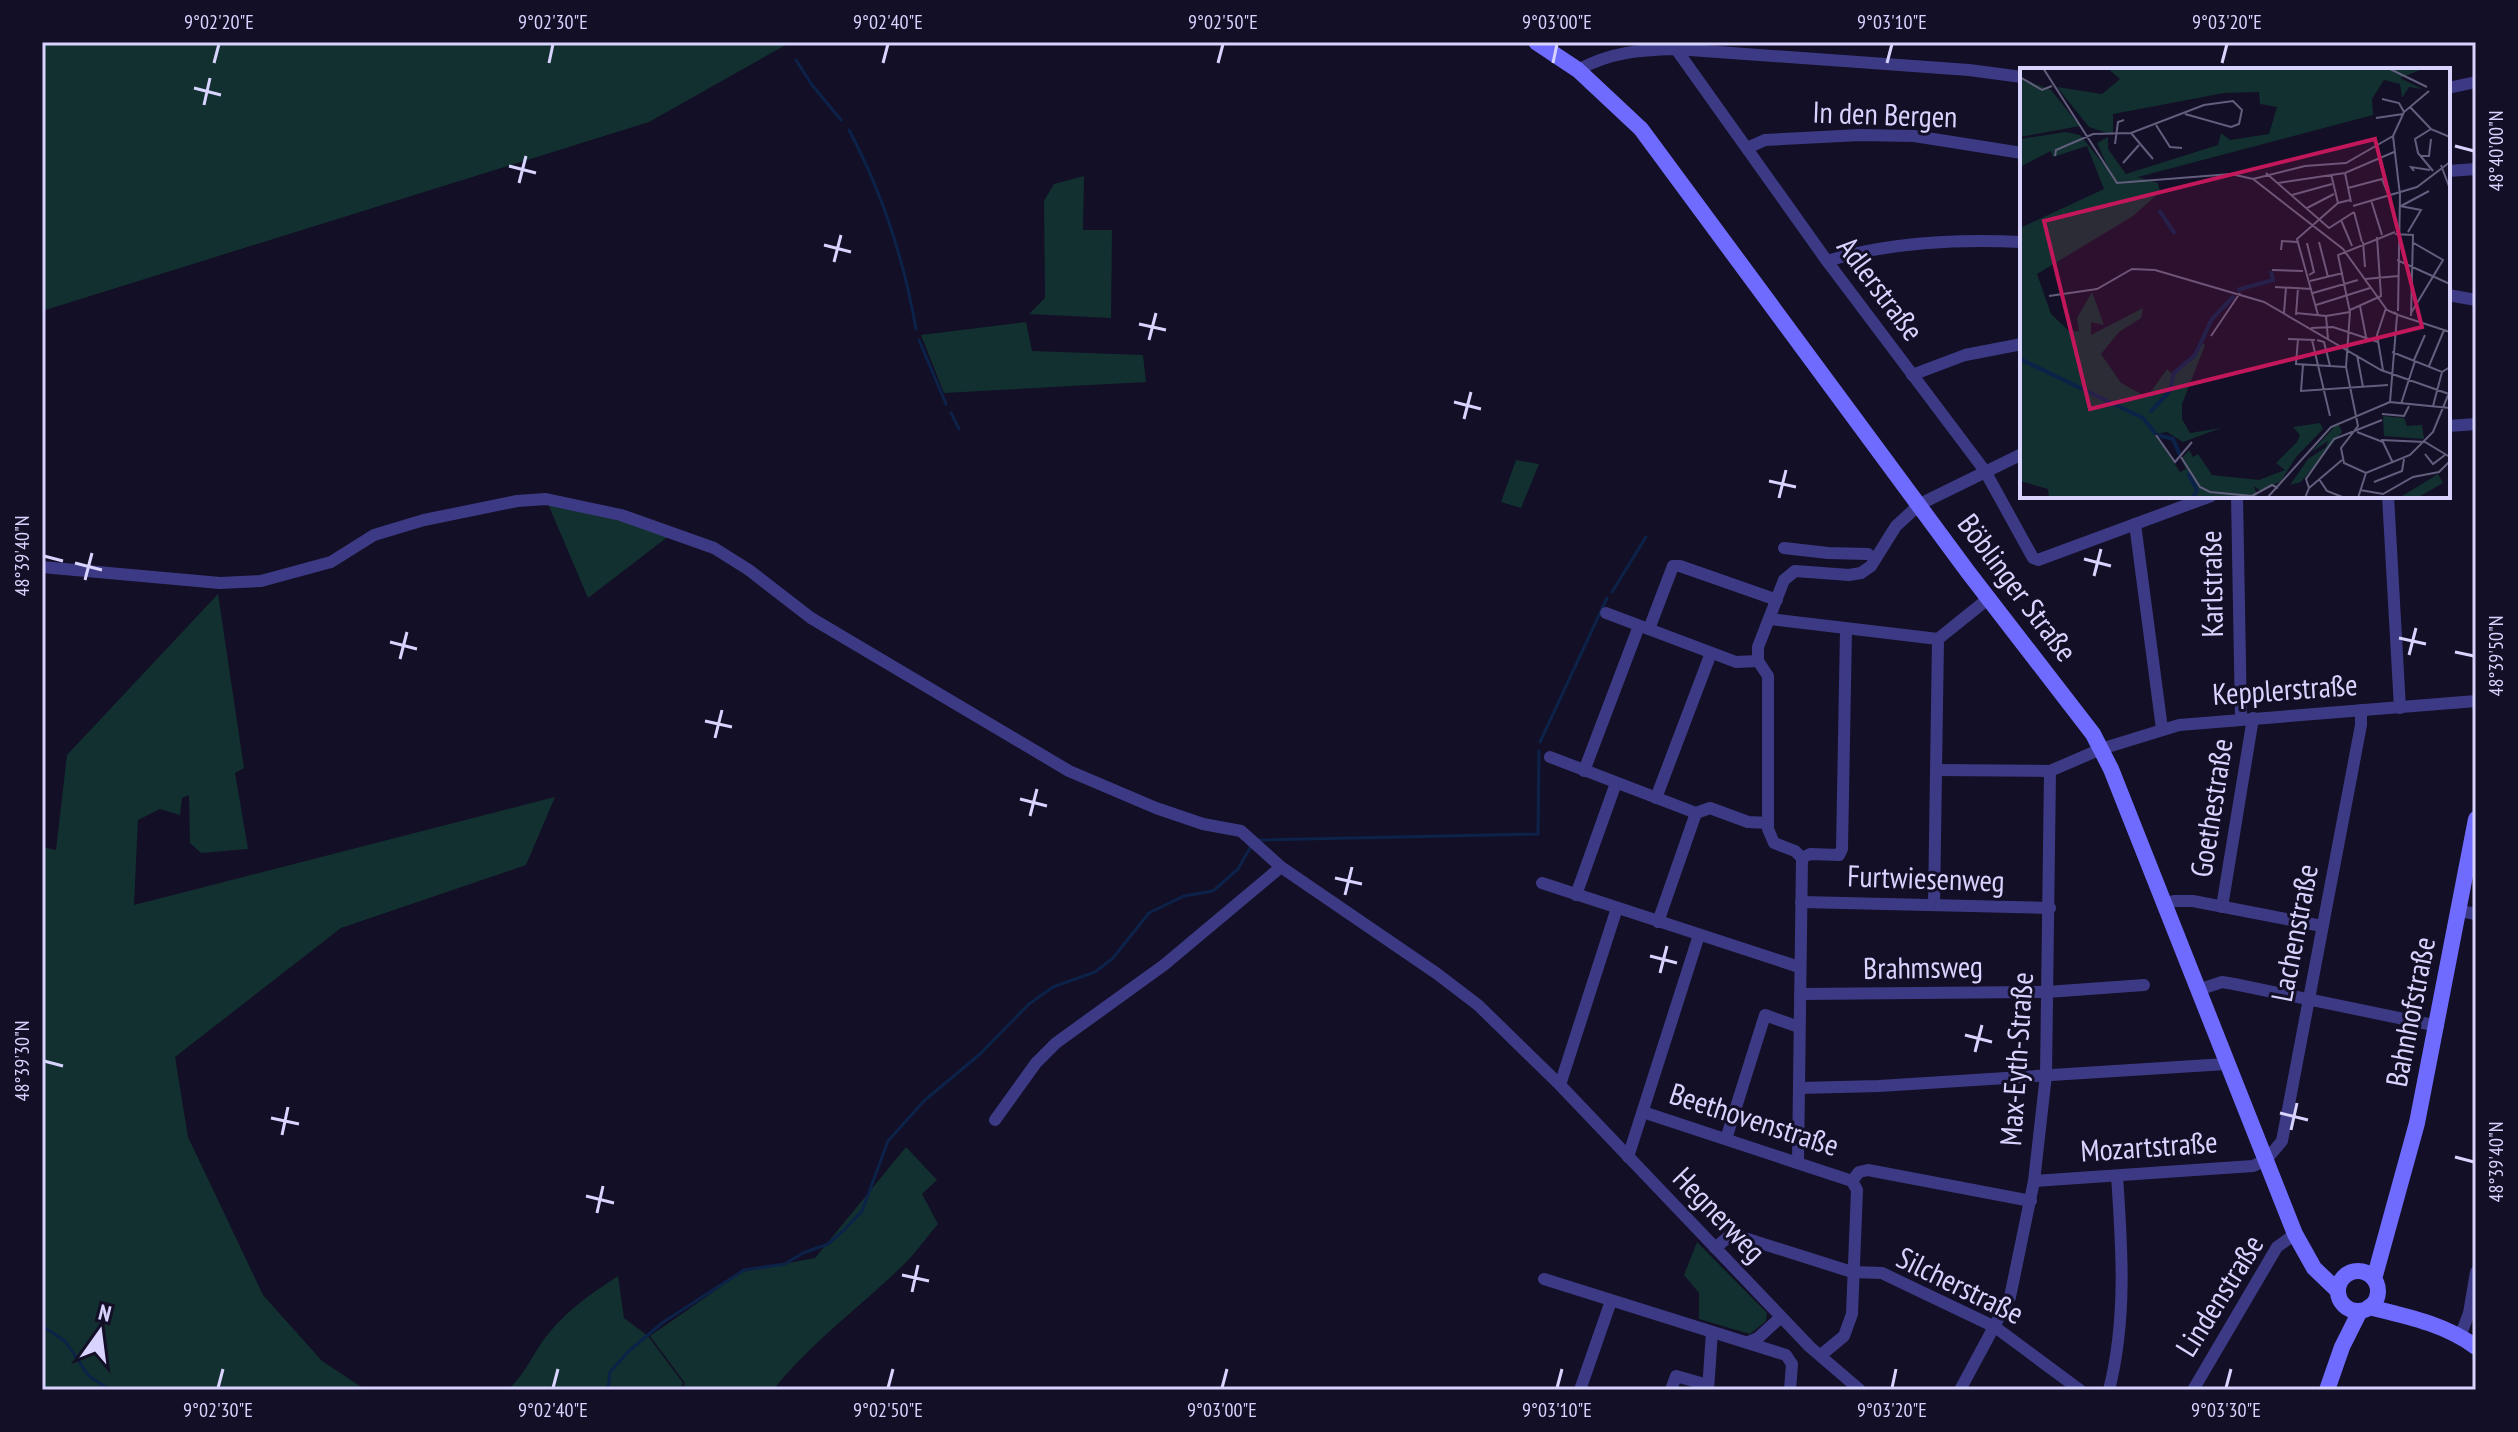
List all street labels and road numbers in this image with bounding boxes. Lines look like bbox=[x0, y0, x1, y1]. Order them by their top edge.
street label: In den Bergen bbox=[1812, 91, 1958, 136]
street label: Adlerstraße bbox=[1829, 228, 1933, 348]
street label: Böblinger Straße bbox=[1950, 505, 2086, 669]
street label: Karlstraße bbox=[2190, 530, 2231, 638]
street label: Kepplerstraße bbox=[2211, 664, 2359, 713]
street label: Goethestraße bbox=[2180, 736, 2241, 880]
street label: Furtwiesenweg bbox=[1847, 855, 2005, 900]
street label: Lachenstraße bbox=[2261, 861, 2326, 1005]
street label: Bahnhofstraße bbox=[2376, 934, 2443, 1090]
street label: Brahmsweg bbox=[1863, 946, 1983, 987]
street label: Max-Eyth-Straße bbox=[1990, 971, 2041, 1147]
street label: Beethovenstraße bbox=[1665, 1073, 1844, 1164]
street label: Mozartstraße bbox=[2079, 1121, 2219, 1170]
street label: Hegnerweg bbox=[1665, 1158, 1775, 1270]
street label: Lindenstraße bbox=[2166, 1227, 2271, 1363]
street label: Silcherstraße bbox=[1891, 1237, 2031, 1332]

